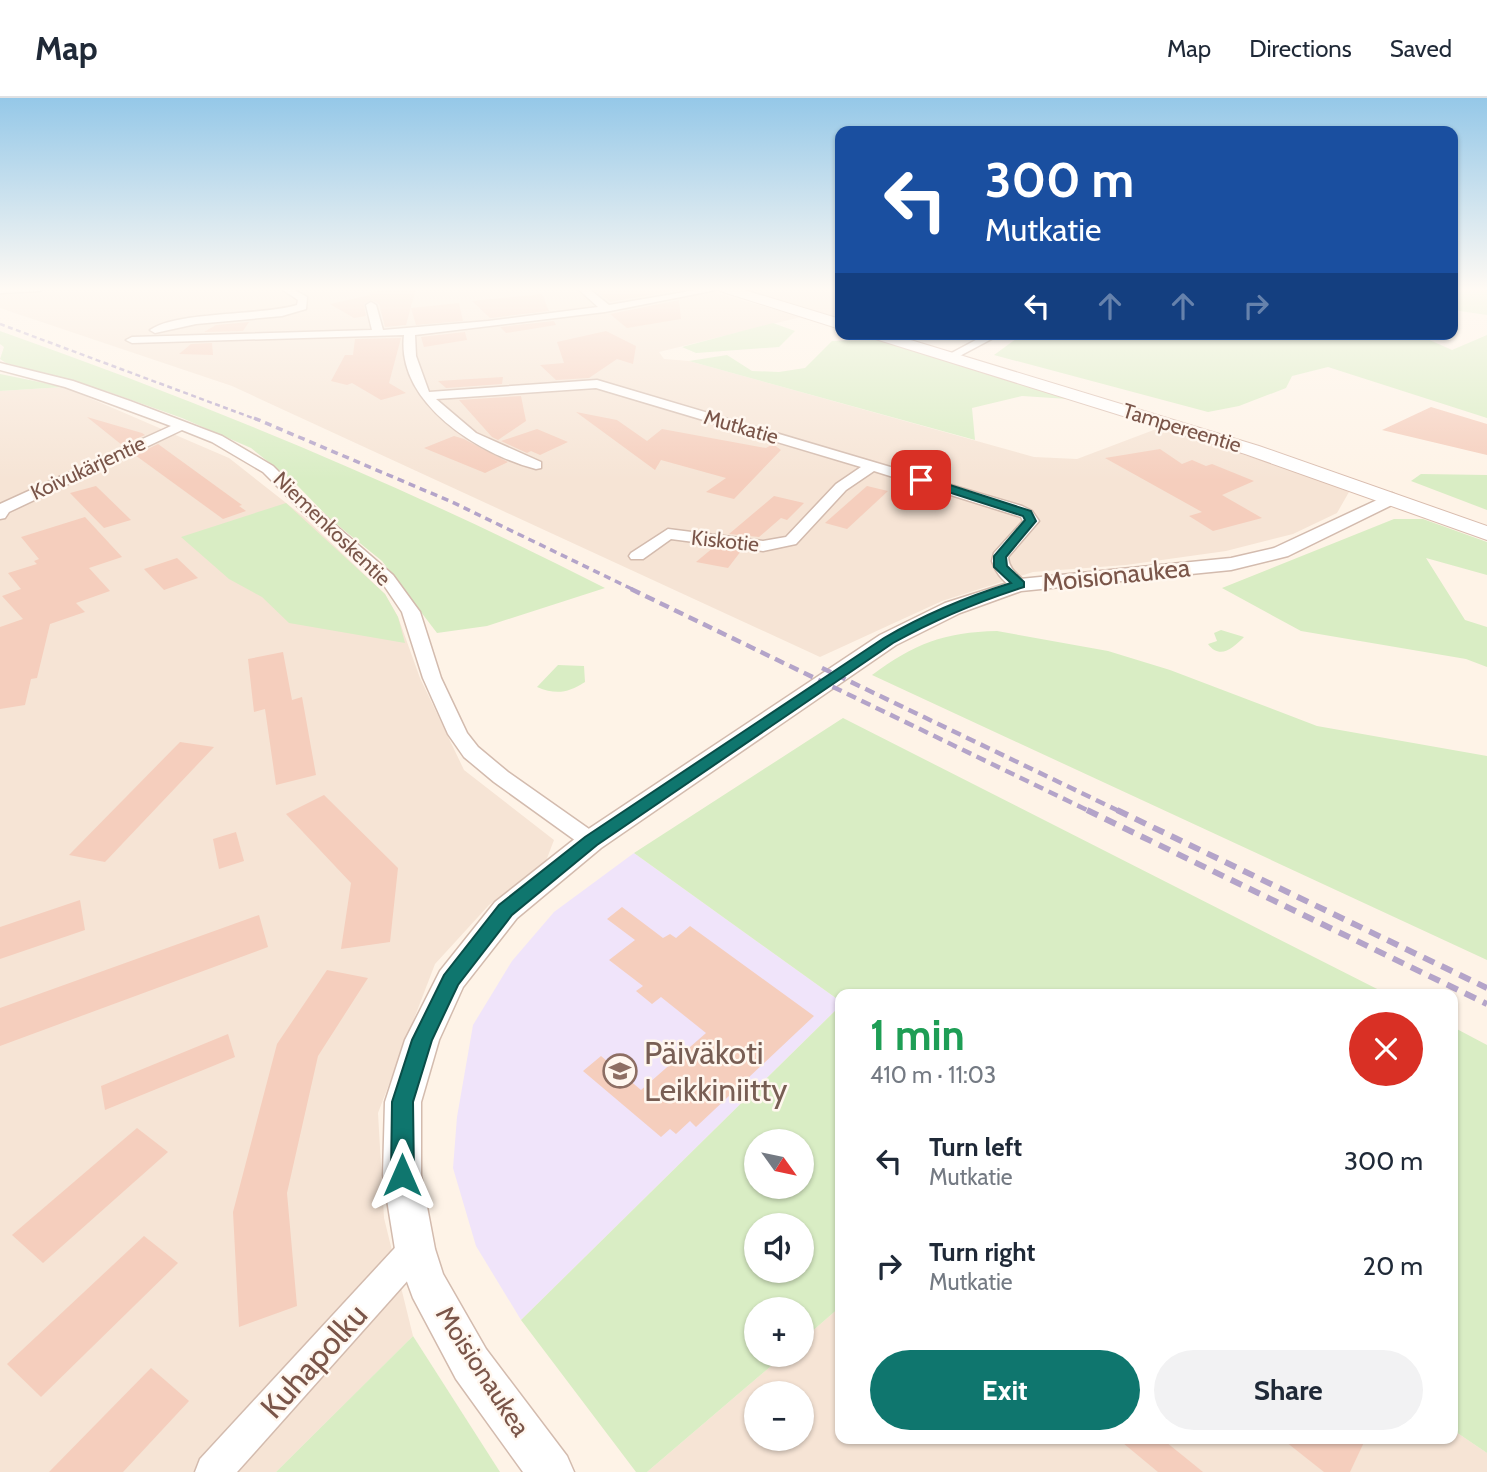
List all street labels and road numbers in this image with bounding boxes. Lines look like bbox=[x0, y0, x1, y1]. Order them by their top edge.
street label: Tampereentie bbox=[1120, 398, 1245, 457]
street label: Mutkatie bbox=[701, 404, 782, 449]
street label: Koivukärjentie bbox=[26, 430, 150, 506]
street label: Niemenkoskentie bbox=[268, 466, 396, 591]
street label: Kiskotie bbox=[690, 525, 760, 557]
street label: Moisionaukea bbox=[1040, 551, 1192, 599]
street label: Kuhapolku bbox=[252, 1295, 375, 1426]
street label: Moisionaukea bbox=[429, 1300, 537, 1442]

